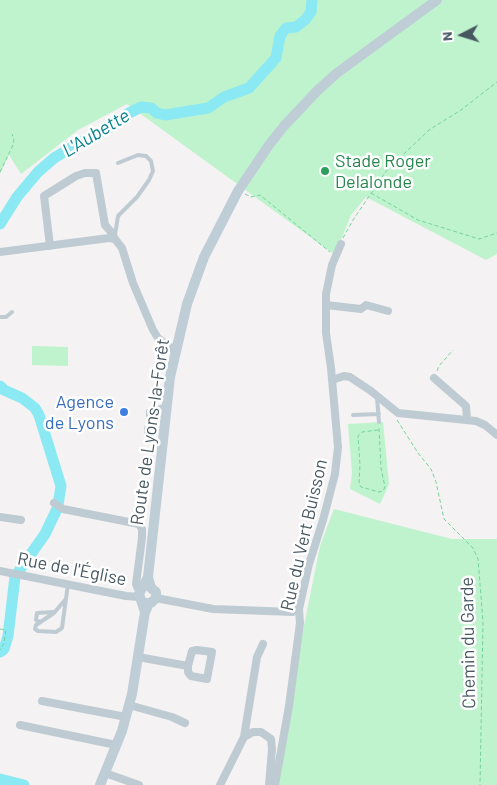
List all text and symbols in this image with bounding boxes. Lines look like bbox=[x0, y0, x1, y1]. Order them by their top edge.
north arrow bbox=[437, 10, 487, 60]
text: N bbox=[438, 31, 455, 42]
water label: L'Aubette bbox=[58, 104, 134, 162]
place label: Stade Roger Delalonde bbox=[335, 150, 431, 192]
marker: Stade Roger Delalonde bbox=[319, 165, 331, 177]
street label: Route de Lyons-la-Forêt bbox=[126, 337, 174, 527]
place label: Agence de Lyons bbox=[45, 391, 114, 434]
marker: Agence de Lyons bbox=[118, 406, 130, 418]
street label: Rue du Vert Buisson bbox=[276, 457, 332, 613]
street label: Rue de l'Église bbox=[16, 548, 128, 590]
street label: Chemin du Garde bbox=[456, 577, 480, 709]

